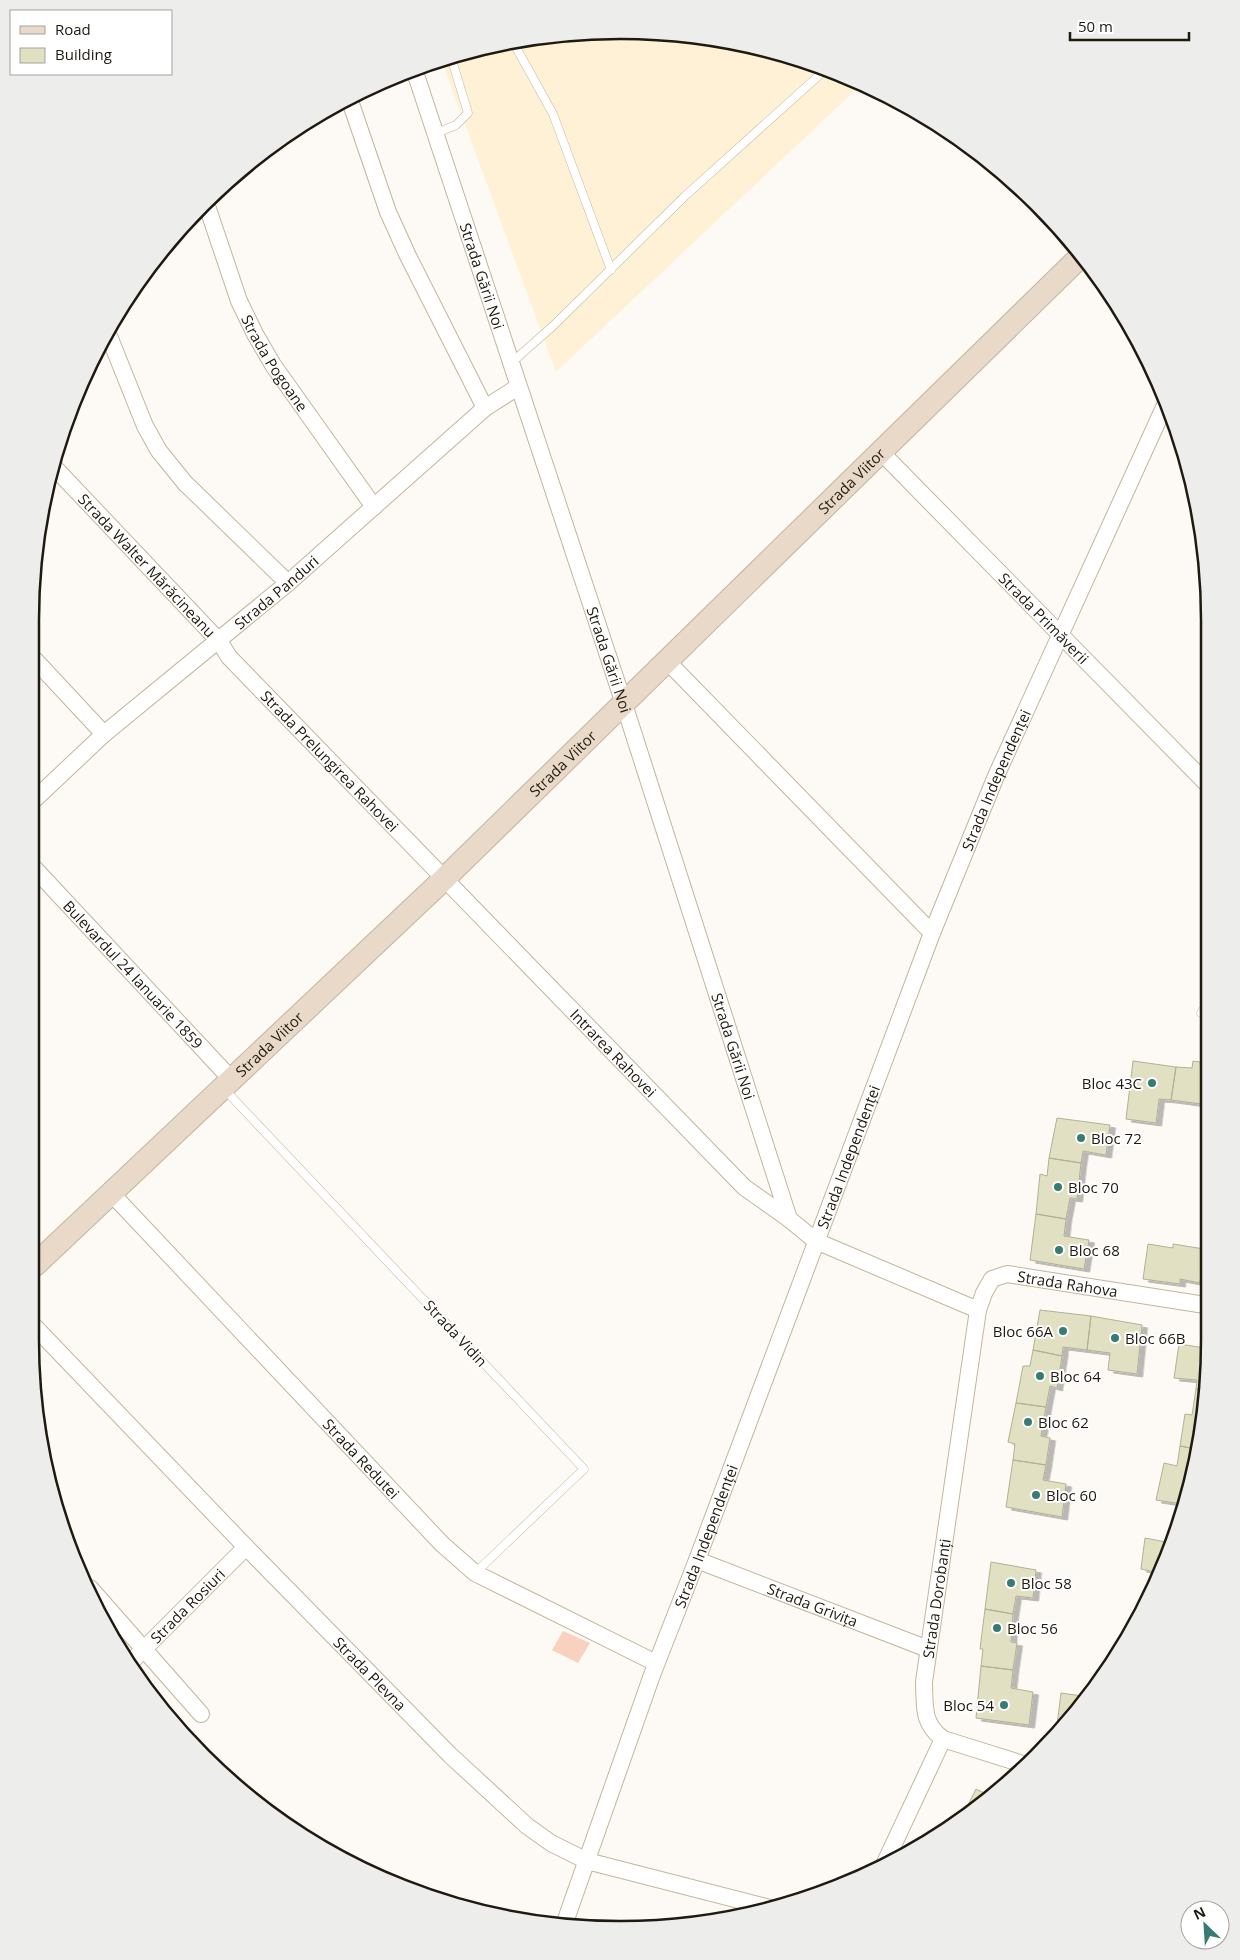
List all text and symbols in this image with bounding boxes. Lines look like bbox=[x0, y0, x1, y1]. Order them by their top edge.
legend bbox=[10, 10, 172, 75]
scale bar bbox=[1070, 10, 1189, 42]
text: 50 m bbox=[1078, 16, 1113, 36]
text: Road bbox=[55, 19, 91, 39]
text: Building bbox=[55, 44, 112, 64]
street label: Strada Gării Noi bbox=[456, 220, 509, 332]
street label: Strada Pogoane bbox=[237, 311, 313, 415]
street label: Strada Viitor bbox=[813, 443, 889, 518]
street label: Strada Walter Mărăcineanu bbox=[74, 489, 220, 641]
street label: Strada Panduri bbox=[230, 551, 323, 633]
street label: Strada Primăverii bbox=[995, 568, 1093, 668]
street label: Strada Gării Noi bbox=[582, 604, 636, 715]
street label: Strada Prelungirea Rahovei bbox=[257, 686, 403, 836]
street label: Strada Independenței bbox=[957, 706, 1035, 853]
street label: Strada Viitor bbox=[524, 726, 600, 801]
street label: Bulevardul 24 Ianuarie 1859 bbox=[59, 896, 208, 1053]
street label: Strada Gării Noi bbox=[707, 990, 760, 1102]
street label: Intrarea Rahovei bbox=[566, 1004, 661, 1101]
street label: Strada Viitor bbox=[231, 1007, 308, 1081]
place label: Bloc 43C bbox=[1082, 1073, 1142, 1093]
marker: Bloc 43C bbox=[1146, 1077, 1158, 1089]
street label: Strada Independenței bbox=[812, 1082, 884, 1231]
place label: Bloc 72 bbox=[1091, 1128, 1142, 1148]
marker: Bloc 72 bbox=[1075, 1132, 1087, 1144]
place label: Bloc 70 bbox=[1068, 1177, 1119, 1197]
marker: Bloc 70 bbox=[1052, 1181, 1064, 1193]
place label: Bloc 68 bbox=[1069, 1240, 1120, 1260]
marker: Bloc 68 bbox=[1053, 1244, 1065, 1256]
street label: Strada Rahova bbox=[1016, 1266, 1119, 1301]
street label: Strada Vidin bbox=[420, 1295, 492, 1371]
place label: Bloc 66A bbox=[993, 1321, 1054, 1341]
marker: Bloc 66A bbox=[1057, 1325, 1069, 1337]
place label: Bloc 66B bbox=[1125, 1328, 1185, 1348]
marker: Bloc 66B bbox=[1109, 1332, 1121, 1344]
place label: Bloc 64 bbox=[1050, 1366, 1101, 1386]
marker: Bloc 64 bbox=[1034, 1370, 1046, 1382]
place label: Bloc 62 bbox=[1038, 1412, 1089, 1432]
street label: Strada Redutei bbox=[319, 1414, 404, 1503]
marker: Bloc 62 bbox=[1022, 1416, 1034, 1428]
street label: Strada Independenței bbox=[669, 1462, 742, 1611]
place label: Bloc 60 bbox=[1046, 1485, 1097, 1505]
marker: Bloc 60 bbox=[1030, 1489, 1042, 1501]
street label: Strada Dorobanți bbox=[918, 1537, 955, 1660]
street label: Strada Rosiuri bbox=[146, 1564, 229, 1647]
place label: Bloc 58 bbox=[1021, 1573, 1072, 1593]
marker: Bloc 58 bbox=[1005, 1577, 1017, 1589]
street label: Strada Grivița bbox=[765, 1578, 861, 1631]
place label: Bloc 56 bbox=[1007, 1618, 1058, 1638]
marker: Bloc 56 bbox=[991, 1622, 1003, 1634]
street label: Strada Plevna bbox=[329, 1632, 411, 1715]
place label: Bloc 54 bbox=[943, 1695, 994, 1715]
marker: Bloc 54 bbox=[998, 1699, 1010, 1711]
north arrow bbox=[1180, 1900, 1230, 1950]
text: N bbox=[1190, 1902, 1208, 1924]

